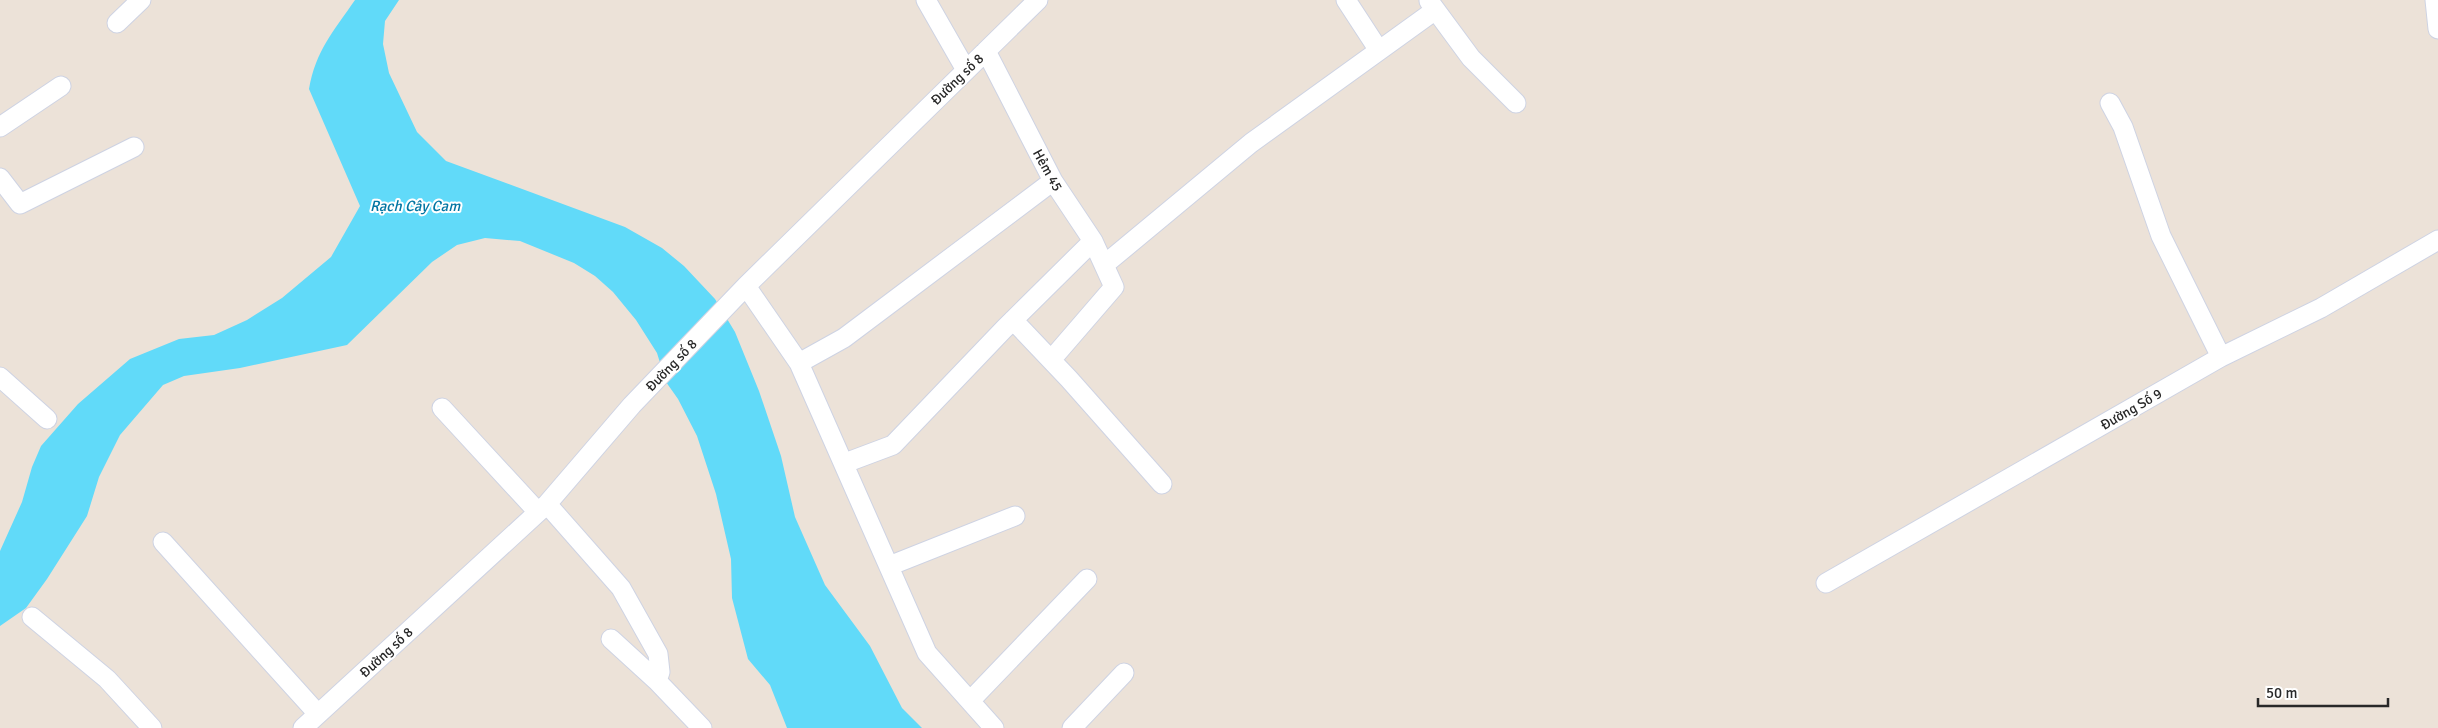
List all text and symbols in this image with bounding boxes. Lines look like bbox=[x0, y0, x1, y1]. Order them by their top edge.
street label: Đường số 8 bbox=[928, 50, 987, 109]
street label: Hẻm 45 bbox=[1029, 146, 1066, 194]
water label: Rạch Cây Cam bbox=[370, 197, 461, 215]
street label: Đường số 8 bbox=[642, 336, 701, 395]
street label: Đường Số 9 bbox=[2098, 385, 2165, 434]
street label: Đường số 8 bbox=[356, 623, 416, 681]
scale bar bbox=[2258, 676, 2388, 708]
text: 50 m bbox=[2266, 684, 2297, 702]

